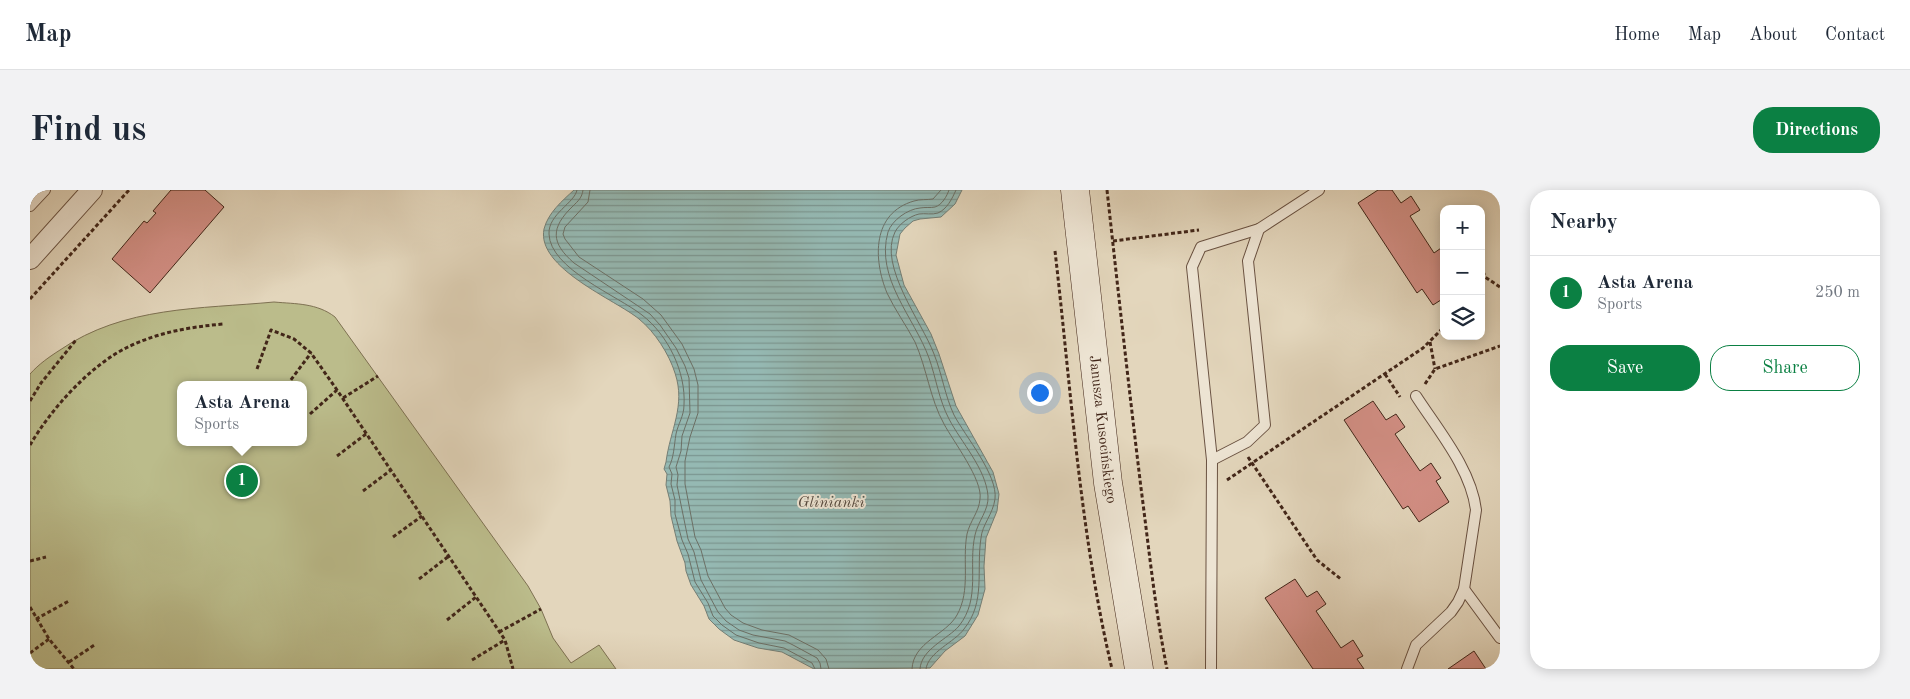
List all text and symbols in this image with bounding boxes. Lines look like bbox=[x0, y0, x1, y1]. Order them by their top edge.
text: Map bbox=[25, 23, 72, 47]
text: Home bbox=[1614, 26, 1660, 44]
text: Map bbox=[1688, 26, 1721, 44]
text: About bbox=[1749, 26, 1797, 44]
text: Contact bbox=[1825, 26, 1885, 44]
button: Directions bbox=[1753, 107, 1880, 153]
text: Find us bbox=[30, 113, 146, 148]
map controls bbox=[1440, 205, 1485, 340]
button: + bbox=[1440, 205, 1485, 250]
text: Nearby bbox=[1550, 212, 1618, 233]
button: − bbox=[1440, 250, 1485, 295]
text: Asta Arena bbox=[1597, 274, 1693, 293]
text: 1 bbox=[1561, 285, 1571, 301]
text: 250 m bbox=[1815, 285, 1860, 301]
button: layers bbox=[1440, 295, 1485, 340]
text: Sports bbox=[1597, 297, 1642, 313]
button: Save bbox=[1550, 345, 1700, 391]
button: Share bbox=[1710, 345, 1860, 391]
street label: Janusza Kusocińskiego bbox=[1086, 354, 1119, 505]
your location bbox=[1027, 380, 1053, 406]
popup bbox=[177, 381, 307, 446]
text: Asta Arena bbox=[194, 394, 290, 413]
text: Sports bbox=[194, 417, 239, 433]
pin: 1 bbox=[226, 462, 258, 500]
water label: Glinianki bbox=[797, 495, 865, 511]

